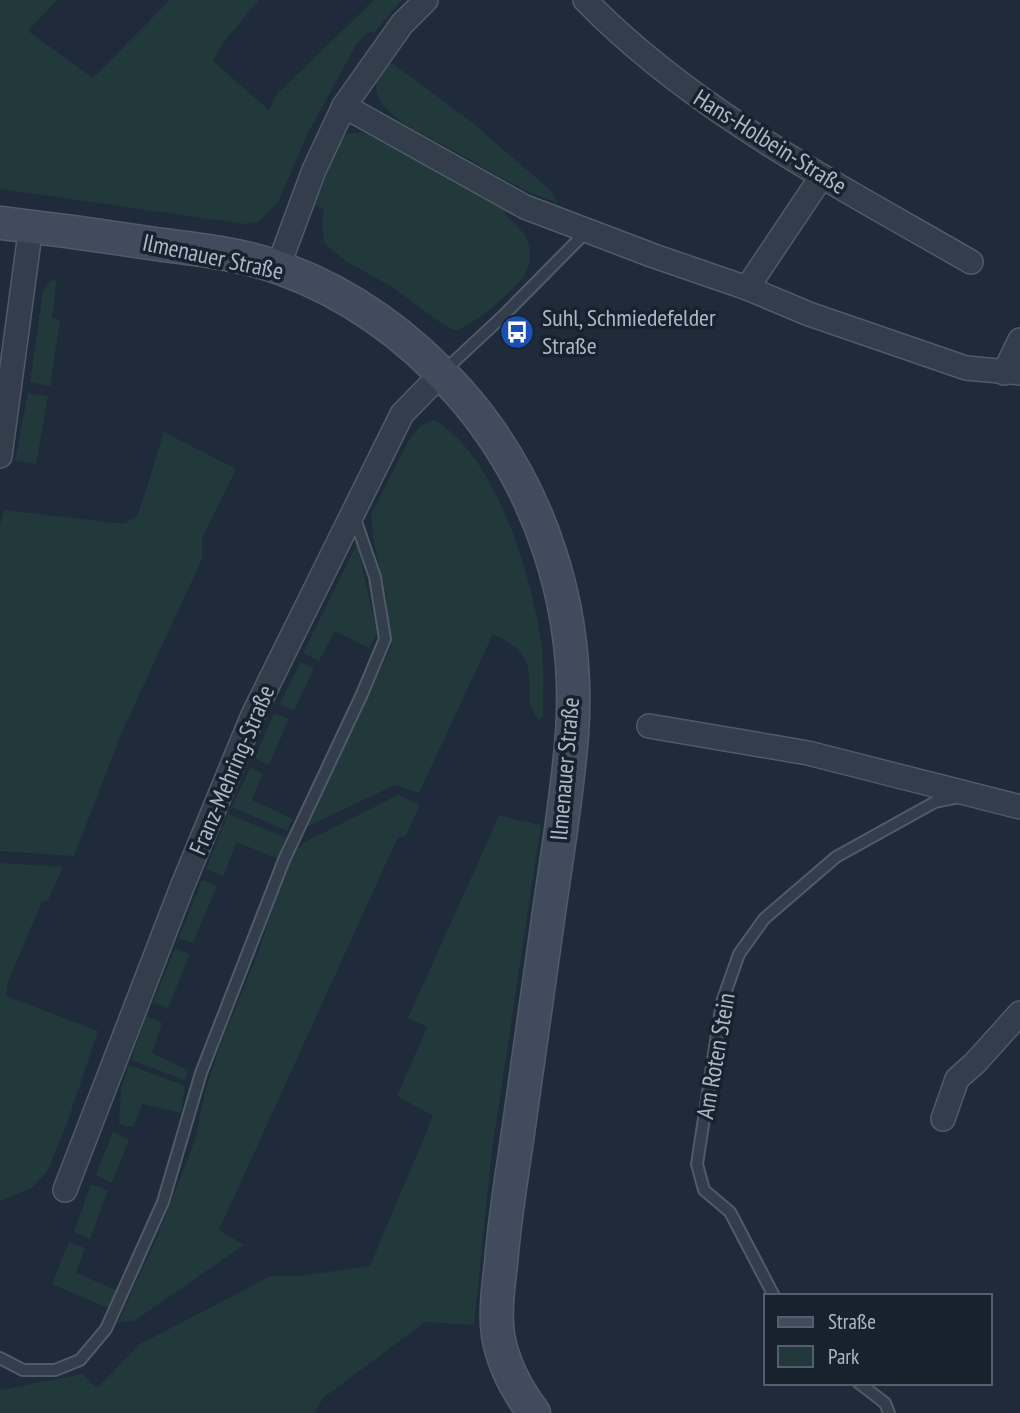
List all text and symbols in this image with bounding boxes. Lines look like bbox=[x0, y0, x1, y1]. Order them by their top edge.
street label: Hans-Holbein-Straße bbox=[688, 82, 853, 201]
street label: Ilmenauer Straße bbox=[140, 226, 287, 287]
place label: Suhl, Schmiedefelder Straße bbox=[542, 302, 716, 361]
bus stop icon: Suhl, Schmiedefelder Straße bbox=[498, 313, 536, 351]
street label: Franz-Mehring-Straße bbox=[182, 680, 281, 859]
street label: Ilmenauer Straße bbox=[543, 696, 586, 842]
street label: Am Roten Stein bbox=[689, 991, 742, 1121]
legend bbox=[764, 1294, 992, 1385]
text: Straße bbox=[828, 1308, 876, 1335]
text: Park bbox=[828, 1343, 859, 1370]

